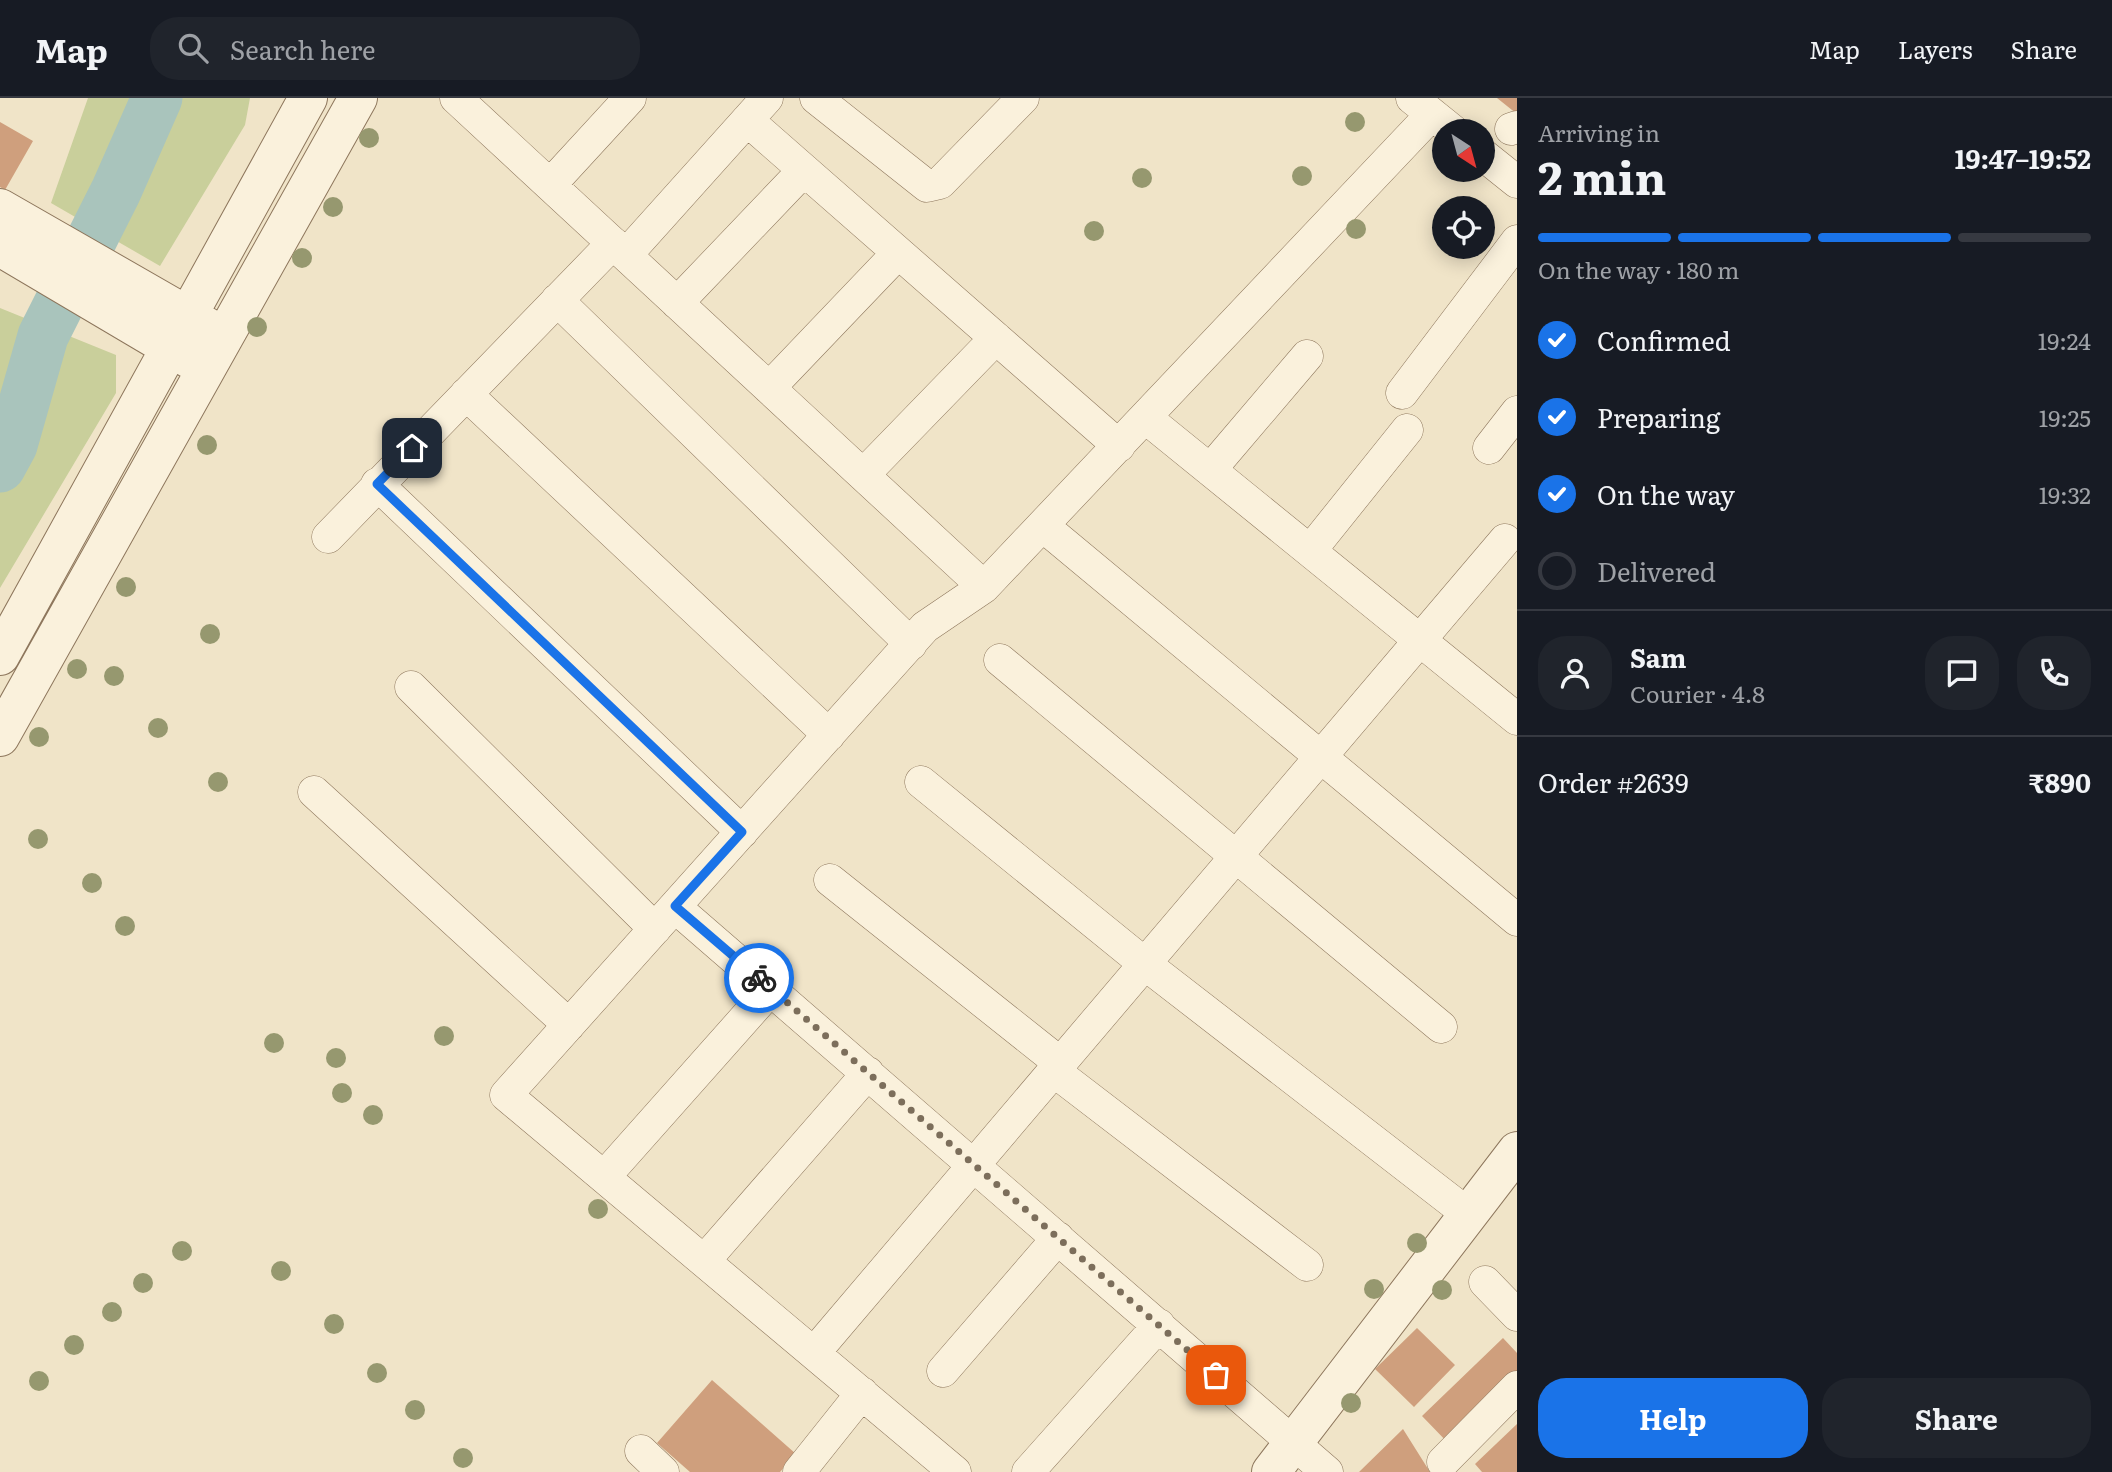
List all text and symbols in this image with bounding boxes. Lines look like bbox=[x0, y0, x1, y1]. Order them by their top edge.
search box bbox=[150, 17, 640, 80]
text: Map bbox=[35, 24, 108, 73]
icon: search bbox=[174, 29, 212, 67]
text: Search here bbox=[230, 29, 376, 68]
text: Map bbox=[1809, 31, 1860, 66]
text: Layers bbox=[1898, 31, 1972, 66]
text: Share bbox=[2010, 31, 2077, 66]
text: Arriving in bbox=[1538, 115, 1660, 149]
north arrow bbox=[1432, 119, 1494, 182]
map controls bbox=[1432, 119, 1495, 259]
text: 19:47–19:52 bbox=[1955, 138, 2091, 177]
text: 2 min bbox=[1538, 141, 1667, 209]
button: locate bbox=[1432, 196, 1495, 259]
text: On the way · 180 m bbox=[1538, 252, 1739, 286]
text: Confirmed bbox=[1597, 320, 1731, 359]
icon: check bbox=[1538, 321, 1576, 359]
text: 19:24 bbox=[2038, 323, 2091, 357]
text: Preparing bbox=[1597, 397, 1720, 436]
icon: check bbox=[1538, 398, 1576, 436]
text: 19:25 bbox=[2039, 400, 2091, 434]
pin bbox=[382, 418, 442, 478]
icon: home bbox=[393, 429, 431, 467]
text: On the way bbox=[1597, 474, 1735, 513]
icon: check bbox=[1538, 475, 1576, 513]
text: 19:32 bbox=[2039, 477, 2091, 511]
text: Delivered bbox=[1597, 551, 1716, 590]
button: person bbox=[1538, 636, 1612, 710]
button: chat bbox=[1925, 636, 1999, 710]
button: phone bbox=[2017, 636, 2091, 710]
text: Sam bbox=[1630, 637, 1686, 676]
text: Courier · 4.8 bbox=[1630, 676, 1765, 710]
text: Order #2639 bbox=[1538, 762, 1689, 801]
text: ₹890 bbox=[2029, 762, 2091, 801]
courier bbox=[724, 943, 794, 1013]
icon: bike bbox=[740, 959, 778, 997]
pin bbox=[1186, 1345, 1246, 1405]
icon: bag bbox=[1197, 1356, 1235, 1394]
button: Help bbox=[1538, 1378, 1808, 1458]
button: Share bbox=[1822, 1378, 2091, 1458]

